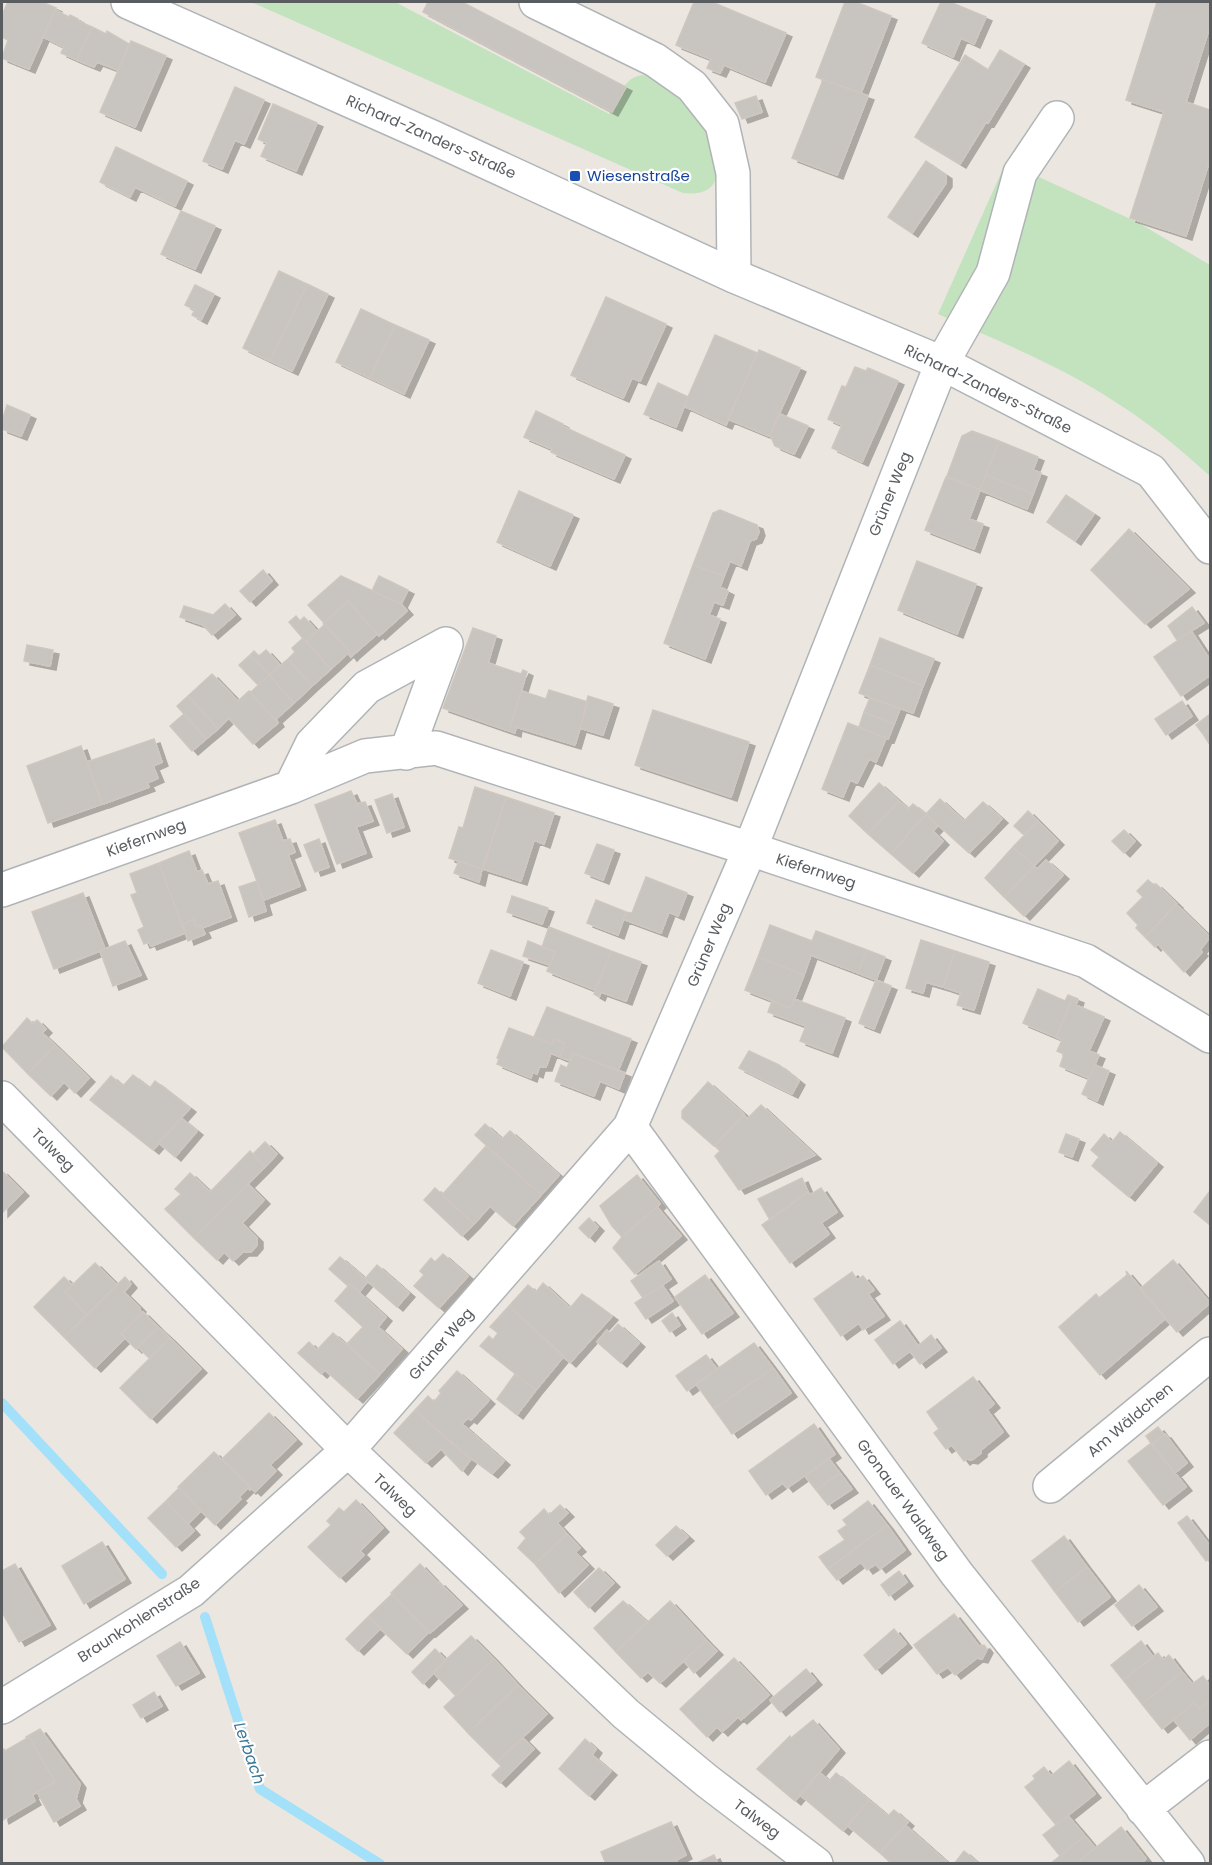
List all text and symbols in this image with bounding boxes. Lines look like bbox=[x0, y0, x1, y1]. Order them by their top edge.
street label: Richard-Zanders-Straße bbox=[343, 89, 520, 184]
place label: Wiesenstraße bbox=[587, 165, 690, 186]
marker: Wiesenstraße bbox=[568, 169, 582, 183]
street label: Richard-Zanders-Straße bbox=[901, 339, 1076, 438]
street label: Grüner Weg bbox=[863, 448, 916, 539]
street label: Kiefernweg bbox=[103, 813, 188, 862]
street label: Kiefernweg bbox=[773, 848, 859, 893]
street label: Grüner Weg bbox=[681, 900, 736, 990]
street label: Talweg bbox=[27, 1123, 80, 1176]
street label: Grüner Weg bbox=[403, 1303, 478, 1384]
street label: Am Wäldchen bbox=[1082, 1378, 1177, 1462]
street label: Gronauer Waldweg bbox=[852, 1435, 955, 1565]
street label: Talweg bbox=[369, 1468, 422, 1521]
street label: Braunkohlenstraße bbox=[73, 1572, 204, 1667]
water label: Lerbach bbox=[228, 1719, 271, 1787]
street label: Talweg bbox=[730, 1794, 785, 1843]

